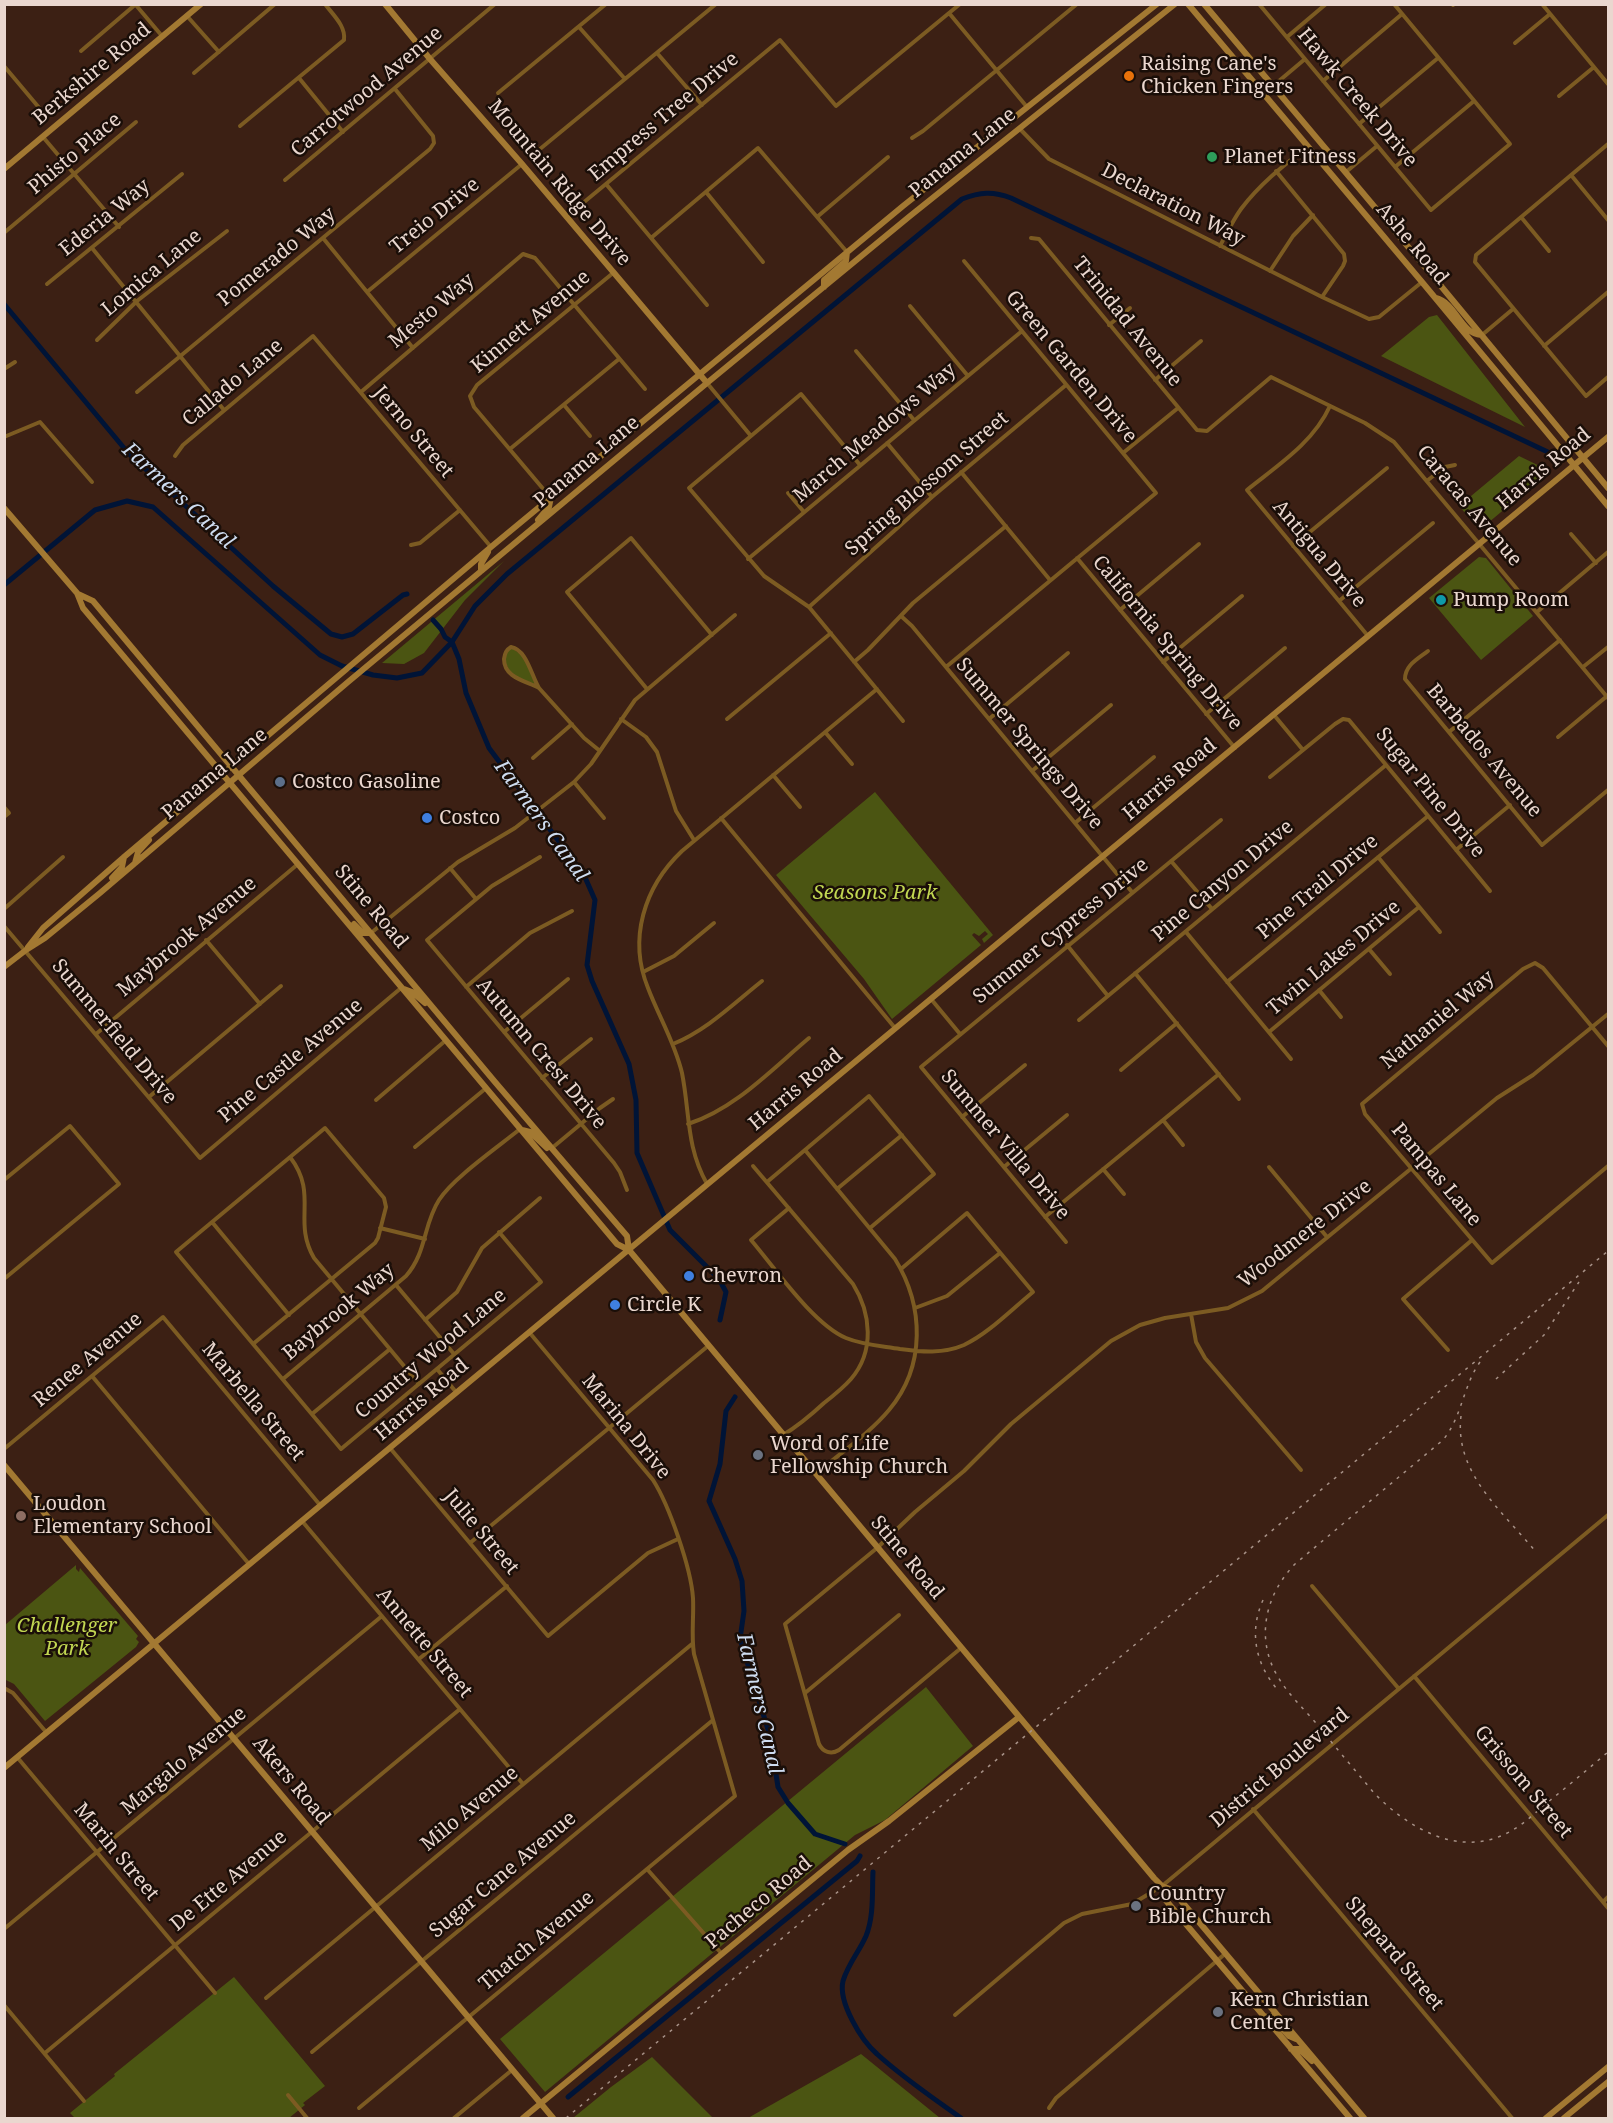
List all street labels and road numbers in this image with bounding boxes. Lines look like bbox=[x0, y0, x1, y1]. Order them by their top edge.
street label: Berkshire Road bbox=[28, 18, 156, 130]
street label: Carrotwood Avenue bbox=[286, 22, 448, 162]
street label: Hawk Creek Drive bbox=[1292, 24, 1422, 172]
street label: Empress Tree Drive bbox=[584, 47, 744, 187]
street label: Mountain Ridge Drive bbox=[482, 95, 636, 271]
street label: Panama Lane bbox=[905, 103, 1021, 203]
street label: Phisto Place bbox=[24, 108, 126, 200]
street label: Declaration Way bbox=[1097, 159, 1249, 251]
street label: Treio Drive bbox=[385, 173, 485, 259]
street label: Ederia Way bbox=[55, 174, 155, 262]
street label: Ashe Road bbox=[1371, 198, 1453, 290]
street label: Pomerado Way bbox=[213, 202, 341, 312]
street label: Lomica Lane bbox=[97, 224, 207, 322]
street label: Trinidad Avenue bbox=[1067, 252, 1187, 392]
street label: Kinnett Avenue bbox=[467, 265, 595, 379]
street label: Mesto Way bbox=[384, 268, 480, 354]
street label: Green Garden Drive bbox=[1000, 286, 1142, 448]
street label: Callado Lane bbox=[178, 334, 288, 432]
street label: March Meadows Way bbox=[789, 358, 961, 508]
street label: Jerno Street bbox=[368, 381, 458, 483]
street label: Spring Blossom Street bbox=[841, 407, 1013, 561]
street label: Panama Lane bbox=[529, 411, 645, 513]
street label: Harris Road bbox=[1492, 423, 1596, 515]
street label: Caracas Avenue bbox=[1411, 441, 1527, 571]
street label: Antigua Drive bbox=[1267, 495, 1371, 613]
street label: California Spring Drive bbox=[1087, 551, 1247, 735]
street label: Summer Springs Drive bbox=[950, 653, 1108, 835]
street label: Barbados Avenue bbox=[1421, 679, 1547, 823]
street label: Panama Lane bbox=[157, 723, 273, 825]
street label: Sugar Pine Drive bbox=[1370, 723, 1490, 863]
street label: Harris Road bbox=[1118, 734, 1222, 826]
street label: Pine Canyon Drive bbox=[1148, 815, 1298, 947]
street label: Pine Trail Drive bbox=[1253, 830, 1383, 944]
street label: Summer Cypress Drive bbox=[969, 853, 1153, 1009]
street label: Stine Road bbox=[329, 860, 413, 954]
street label: Maybrook Avenue bbox=[113, 872, 261, 1002]
street label: Twin Lakes Drive bbox=[1262, 895, 1406, 1021]
street label: Summerfield Drive bbox=[46, 955, 182, 1109]
street label: Nathaniel Way bbox=[1376, 966, 1500, 1074]
street label: Autumn Crest Drive bbox=[471, 974, 611, 1134]
street label: Pine Castle Avenue bbox=[214, 994, 368, 1128]
street label: Harris Road bbox=[744, 1044, 848, 1136]
street label: Summer Villa Drive bbox=[935, 1065, 1075, 1225]
street label: Pampas Lane bbox=[1386, 1119, 1486, 1231]
street label: Woodmere Drive bbox=[1234, 1174, 1376, 1294]
street label: Baybrook Way bbox=[278, 1258, 400, 1366]
street label: Country Wood Lane bbox=[351, 1284, 511, 1424]
street label: Renee Avenue bbox=[29, 1307, 147, 1413]
street label: Marbella Street bbox=[197, 1338, 309, 1466]
street label: Harris Road bbox=[370, 1354, 474, 1446]
street label: Marina Drive bbox=[576, 1370, 676, 1484]
street label: Julie Street bbox=[438, 1484, 524, 1580]
street label: Stine Road bbox=[865, 1511, 949, 1605]
street label: Annette Street bbox=[371, 1583, 477, 1703]
street label: Margalo Avenue bbox=[117, 1702, 251, 1820]
street label: District Boulevard bbox=[1206, 1703, 1354, 1833]
street label: Grissom Street bbox=[1469, 1721, 1577, 1843]
street label: Akers Road bbox=[247, 1732, 335, 1830]
street label: Milo Avenue bbox=[416, 1761, 524, 1857]
street label: Marin Street bbox=[68, 1798, 164, 1906]
street label: Sugar Cane Avenue bbox=[425, 1807, 581, 1943]
street label: De Ette Avenue bbox=[166, 1825, 292, 1937]
street label: Pacheco Road bbox=[701, 1852, 817, 1954]
street label: Thatch Avenue bbox=[475, 1886, 599, 1996]
street label: Shepard Street bbox=[1340, 1892, 1448, 2016]

